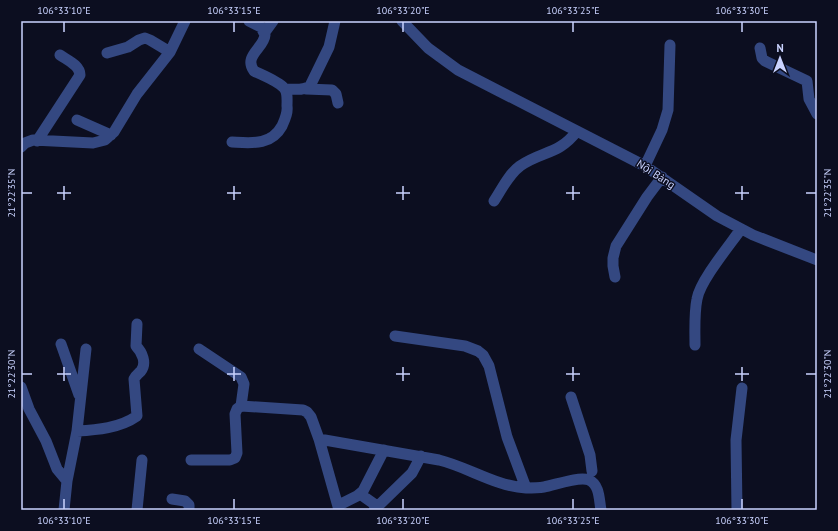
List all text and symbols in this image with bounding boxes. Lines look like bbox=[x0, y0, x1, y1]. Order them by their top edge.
text: 106°33'10"E bbox=[37, 4, 91, 17]
text: 106°33'15"E bbox=[207, 4, 261, 17]
text: 106°33'20"E bbox=[376, 4, 430, 17]
text: 106°33'25"E bbox=[546, 4, 600, 17]
text: 106°33'30"E bbox=[715, 4, 769, 17]
north arrow bbox=[760, 38, 800, 78]
text: N bbox=[776, 41, 784, 55]
street label: Nội Bàng bbox=[634, 156, 678, 192]
text: 21°22'35"N bbox=[5, 168, 18, 218]
text: 21°22'35"N bbox=[821, 168, 834, 218]
text: 21°22'30"N bbox=[5, 349, 18, 399]
text: 21°22'30"N bbox=[821, 349, 834, 399]
text: 106°33'10"E bbox=[37, 514, 91, 527]
text: 106°33'15"E bbox=[207, 514, 261, 527]
text: 106°33'20"E bbox=[376, 514, 430, 527]
text: 106°33'25"E bbox=[546, 514, 600, 527]
text: 106°33'30"E bbox=[715, 514, 769, 527]

